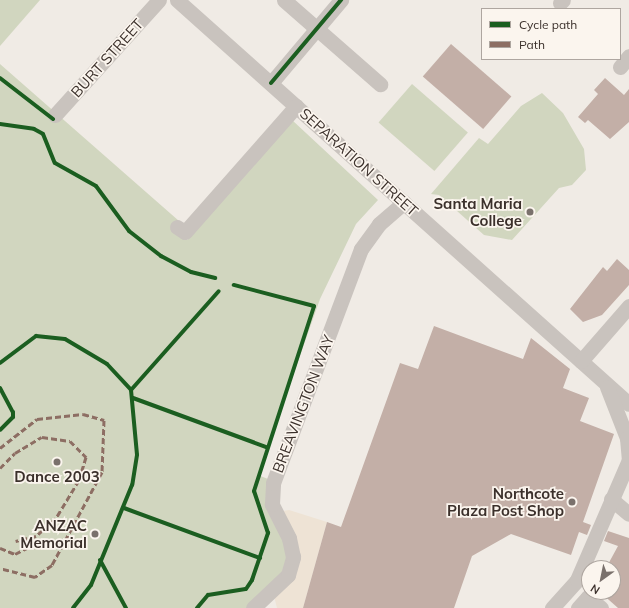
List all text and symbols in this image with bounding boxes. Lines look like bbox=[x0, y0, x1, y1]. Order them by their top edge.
legend bbox=[481, 8, 621, 60]
street label: BURT STREET bbox=[67, 15, 147, 101]
text: Cycle path bbox=[519, 17, 577, 32]
text: Path bbox=[519, 37, 545, 52]
street label: SEPARATION STREET bbox=[296, 104, 422, 220]
place label: Santa Maria College bbox=[433, 194, 522, 229]
marker: Santa Maria College bbox=[525, 207, 535, 217]
street label: BREAVINGTON WAY bbox=[268, 333, 338, 475]
marker: Dance 2003 bbox=[52, 457, 62, 467]
place label: Dance 2003 bbox=[14, 468, 100, 486]
place label: Northcote Plaza Post Shop bbox=[447, 484, 564, 519]
marker: Northcote Plaza Post Shop bbox=[567, 497, 577, 507]
place label: ANZAC Memorial bbox=[20, 516, 87, 551]
marker: ANZAC Memorial bbox=[90, 529, 100, 539]
north arrow bbox=[581, 560, 621, 600]
text: N bbox=[588, 581, 602, 597]

